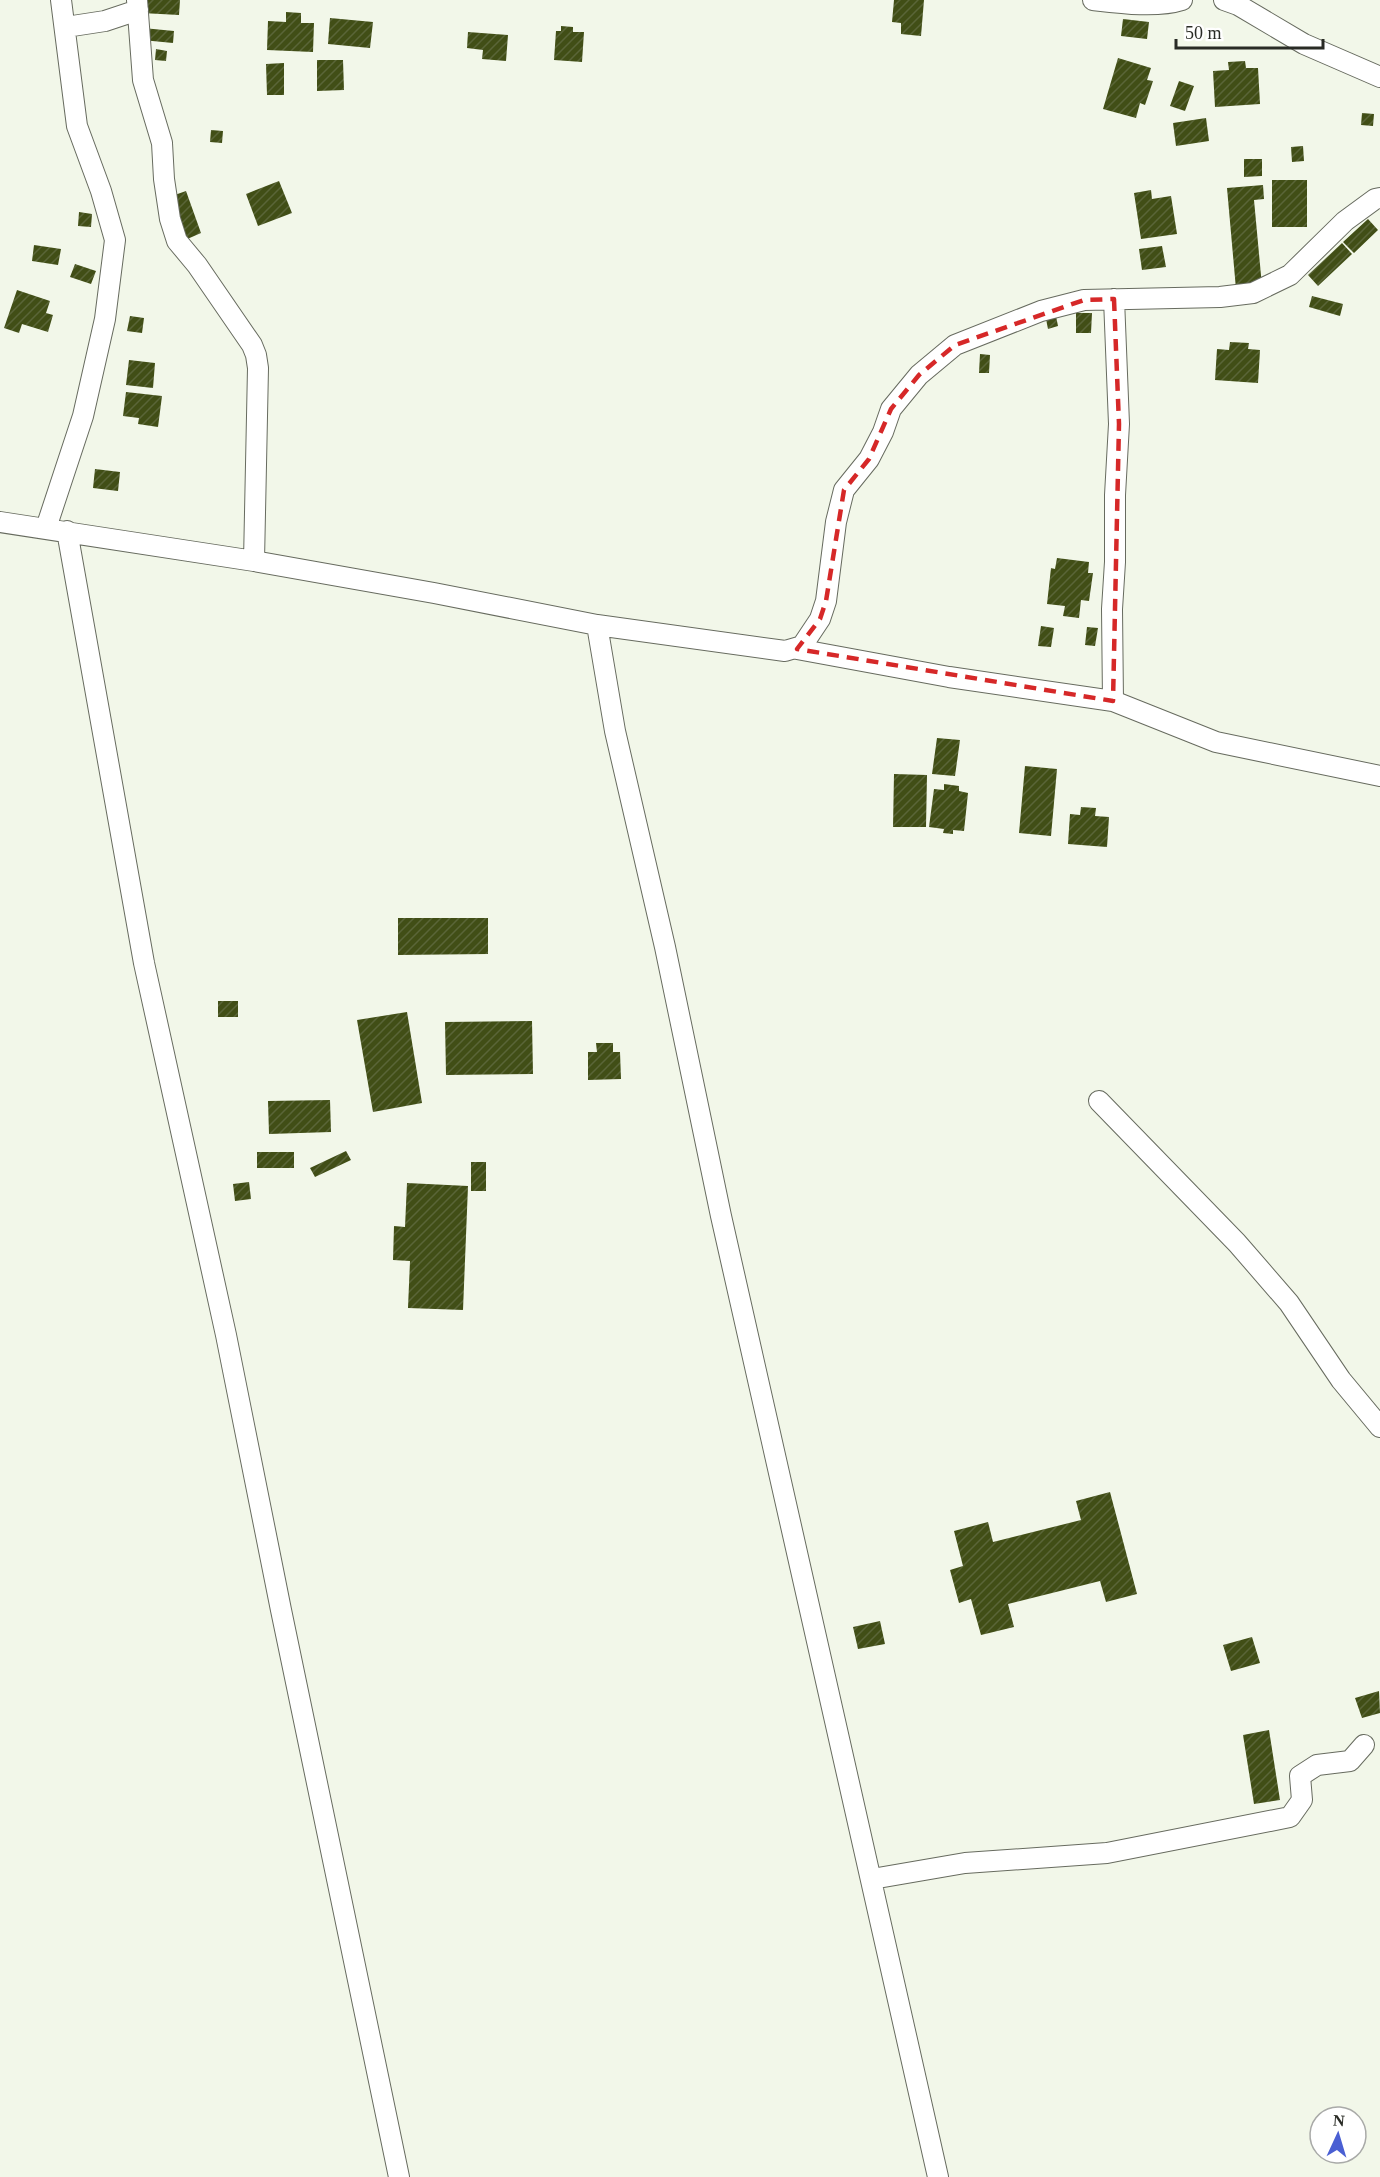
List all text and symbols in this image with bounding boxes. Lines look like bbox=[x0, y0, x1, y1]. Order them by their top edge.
scale bar bbox=[1176, 12, 1323, 50]
text: 50 m bbox=[1185, 23, 1222, 43]
north arrow bbox=[1308, 2105, 1368, 2165]
text: N bbox=[1333, 2112, 1346, 2129]

